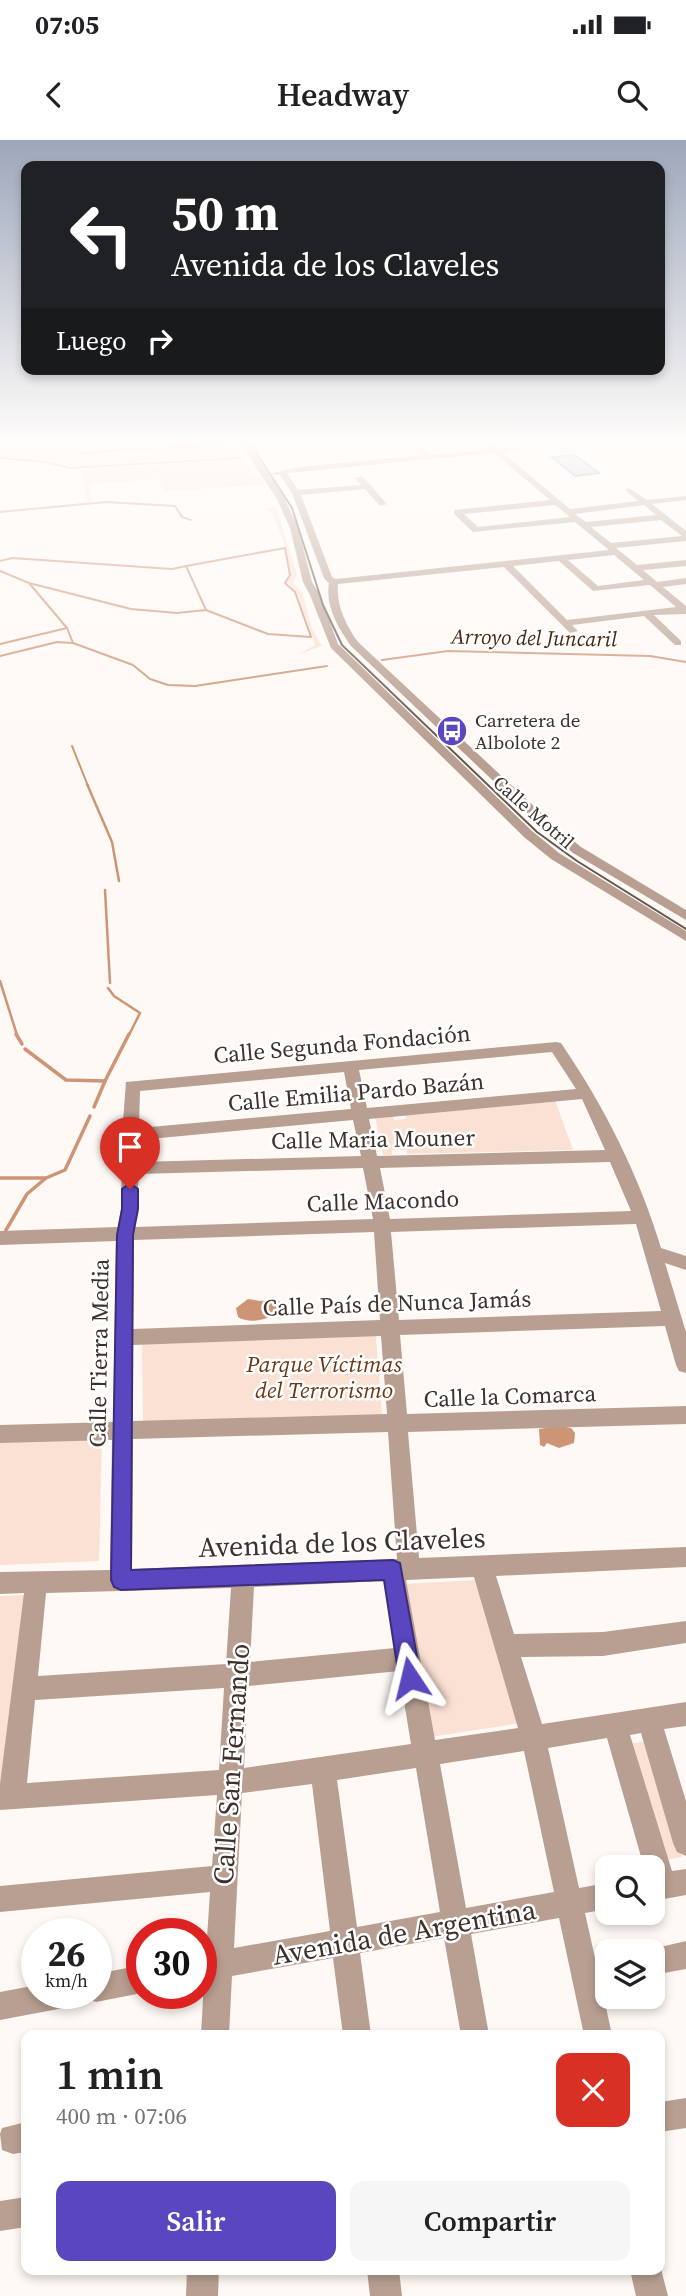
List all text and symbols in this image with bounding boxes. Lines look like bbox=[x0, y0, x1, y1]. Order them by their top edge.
text: 07:05 bbox=[35, 7, 99, 43]
text: Headway bbox=[277, 73, 409, 117]
icon: back bbox=[35, 76, 73, 114]
icon: search bbox=[613, 76, 651, 114]
text: 50 m bbox=[171, 179, 279, 246]
icon: left bbox=[56, 189, 147, 280]
text: Avenida de los Claveles bbox=[171, 243, 499, 287]
icon: right bbox=[141, 322, 179, 360]
text: Luego bbox=[56, 323, 127, 359]
water label: Arroyo del Juncaril bbox=[450, 622, 617, 653]
place label: Carretera de Albolote 2 bbox=[475, 707, 580, 755]
bus stop icon: Carretera de Albolote 2 bbox=[435, 714, 469, 748]
street label: Calle Motril bbox=[488, 770, 580, 855]
street label: Calle Segunda Fondación bbox=[212, 1017, 472, 1071]
street label: Calle Emilia Pardo Bazán bbox=[227, 1065, 486, 1119]
pin bbox=[100, 1117, 160, 1189]
street label: Calle Maria Mouner bbox=[271, 1121, 476, 1157]
icon: arrive bbox=[111, 1128, 149, 1166]
street label: Calle Macondo bbox=[306, 1182, 460, 1220]
street label: Calle Tierra Media bbox=[81, 1258, 117, 1448]
street label: Calle País de Nunca Jamás bbox=[262, 1282, 532, 1324]
park label: Parque Víctimas del Terrorismo bbox=[245, 1348, 402, 1406]
street label: Calle la Comarca bbox=[423, 1377, 597, 1415]
street label: Avenida de los Claveles bbox=[198, 1518, 486, 1566]
position arrow bbox=[373, 1641, 447, 1715]
street label: Calle San Fernando bbox=[204, 1642, 258, 1886]
map controls bbox=[595, 1855, 665, 2009]
button: search bbox=[595, 1855, 665, 1925]
street label: Avenida de Argentina bbox=[269, 1890, 540, 1974]
speed limit sign: 30 bbox=[126, 1918, 217, 2009]
text: 26 bbox=[48, 1930, 85, 1978]
button: layers bbox=[595, 1939, 665, 2009]
text: km/h bbox=[45, 1968, 88, 1993]
text: 1 min bbox=[56, 2045, 164, 2103]
button: close bbox=[556, 2053, 630, 2127]
text: 400 m · 07:06 bbox=[56, 2100, 187, 2132]
button: Salir bbox=[56, 2181, 336, 2261]
button: Compartir bbox=[350, 2181, 630, 2261]

